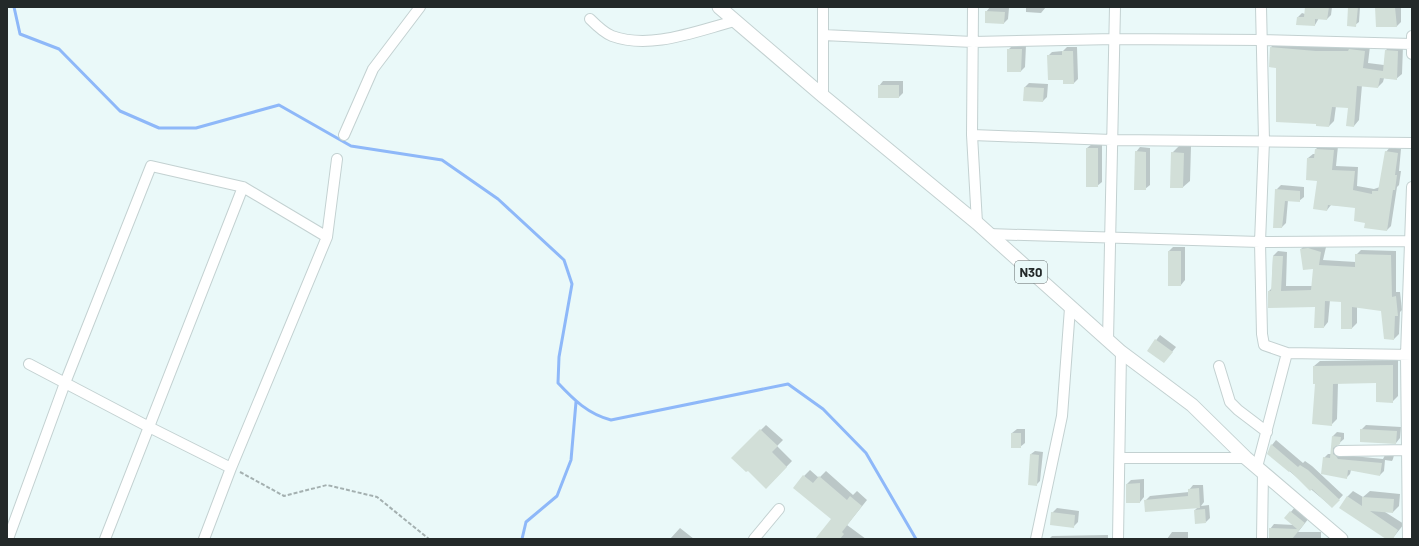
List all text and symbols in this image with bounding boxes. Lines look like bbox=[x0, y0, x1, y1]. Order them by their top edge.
road number: N30 bbox=[1015, 261, 1047, 283]

